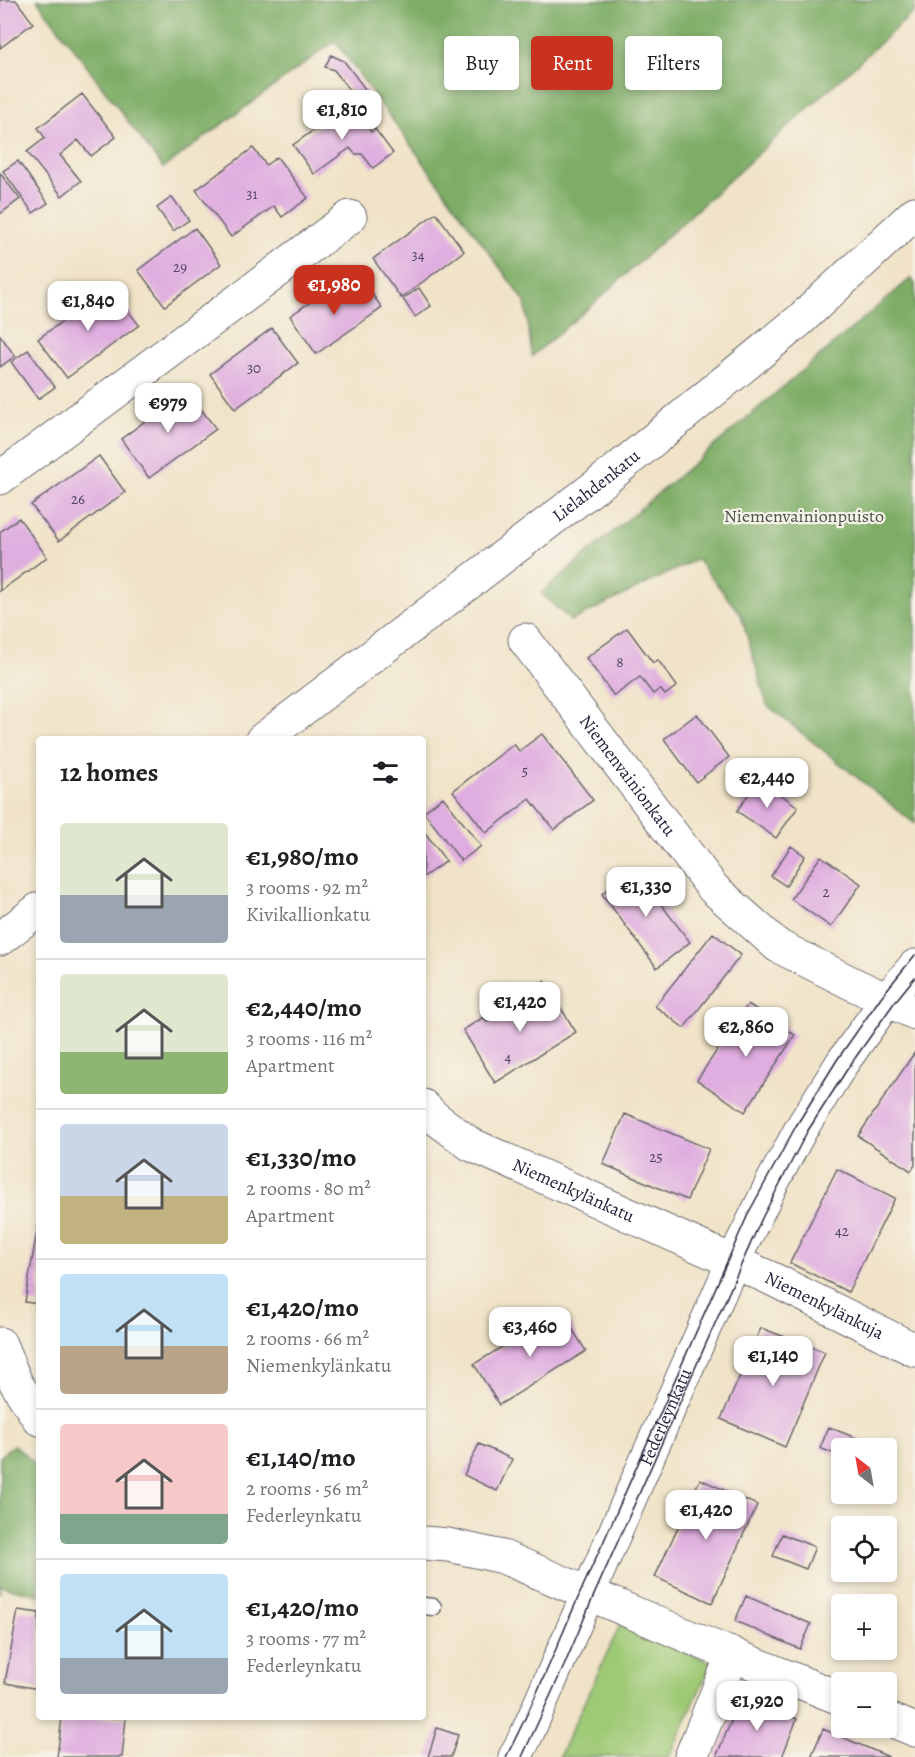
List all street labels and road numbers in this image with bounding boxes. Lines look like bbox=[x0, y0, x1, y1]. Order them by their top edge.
street label: Lielahdenkatu bbox=[547, 444, 645, 527]
street label: Niemenvainionkatu bbox=[574, 710, 682, 841]
street label: Niemenkylänkatu bbox=[509, 1153, 639, 1228]
street label: Niemenkylänkuja bbox=[761, 1265, 889, 1345]
street label: Federleynkatu bbox=[634, 1364, 697, 1469]

